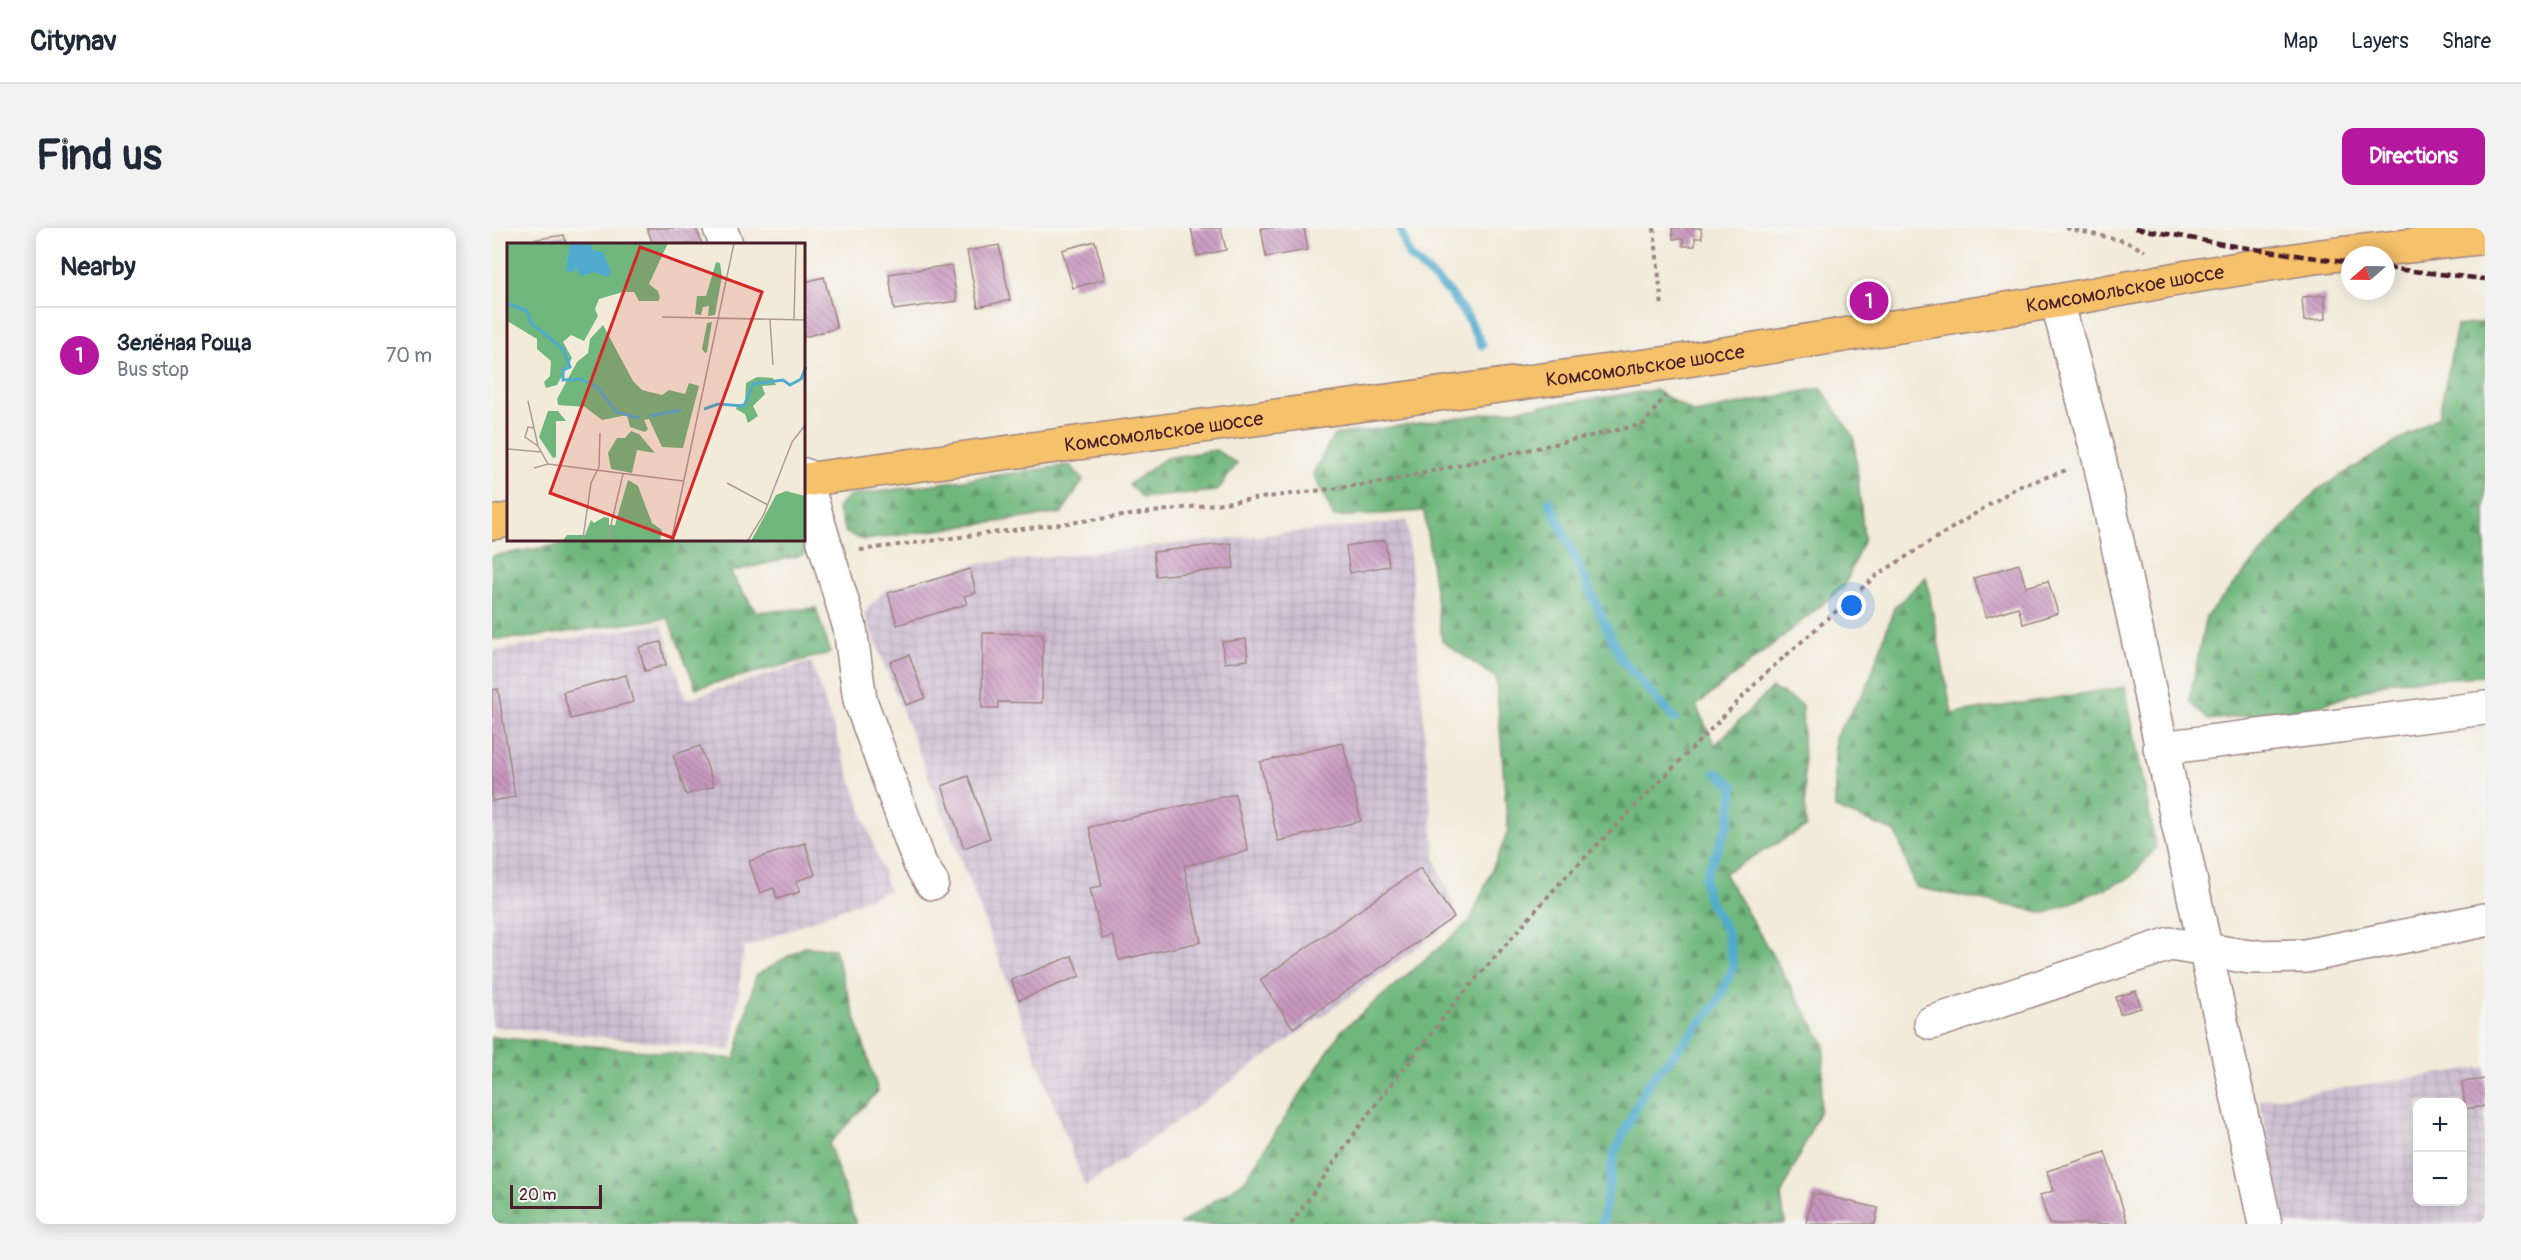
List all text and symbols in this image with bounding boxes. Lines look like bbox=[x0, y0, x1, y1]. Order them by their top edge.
text: Citynav bbox=[30, 24, 117, 59]
text: Map bbox=[2283, 28, 2318, 55]
text: Layers bbox=[2351, 28, 2409, 55]
text: Share bbox=[2442, 28, 2491, 55]
button: Directions bbox=[2342, 128, 2485, 185]
text: Find us bbox=[36, 130, 162, 182]
inset map bbox=[507, 243, 806, 542]
north arrow bbox=[2341, 246, 2395, 300]
text: Nearby bbox=[60, 251, 136, 283]
street label: Комсомольское шоссе bbox=[2024, 259, 2226, 318]
pin: 1 bbox=[1850, 278, 1888, 324]
text: Зелёная Роща bbox=[117, 329, 252, 357]
street label: Комсомольское шоссе bbox=[1544, 338, 1747, 392]
text: 1 bbox=[76, 343, 83, 368]
text: 70 m bbox=[386, 343, 432, 368]
text: Bus stop bbox=[117, 357, 189, 382]
street label: Комсомольское шоссе bbox=[1063, 405, 1265, 457]
your location bbox=[1837, 591, 1866, 620]
map controls bbox=[2413, 1098, 2467, 1206]
button: + bbox=[2413, 1098, 2467, 1152]
button: − bbox=[2413, 1152, 2467, 1206]
scale bar bbox=[510, 1182, 602, 1210]
text: 20 m bbox=[519, 1185, 557, 1205]

